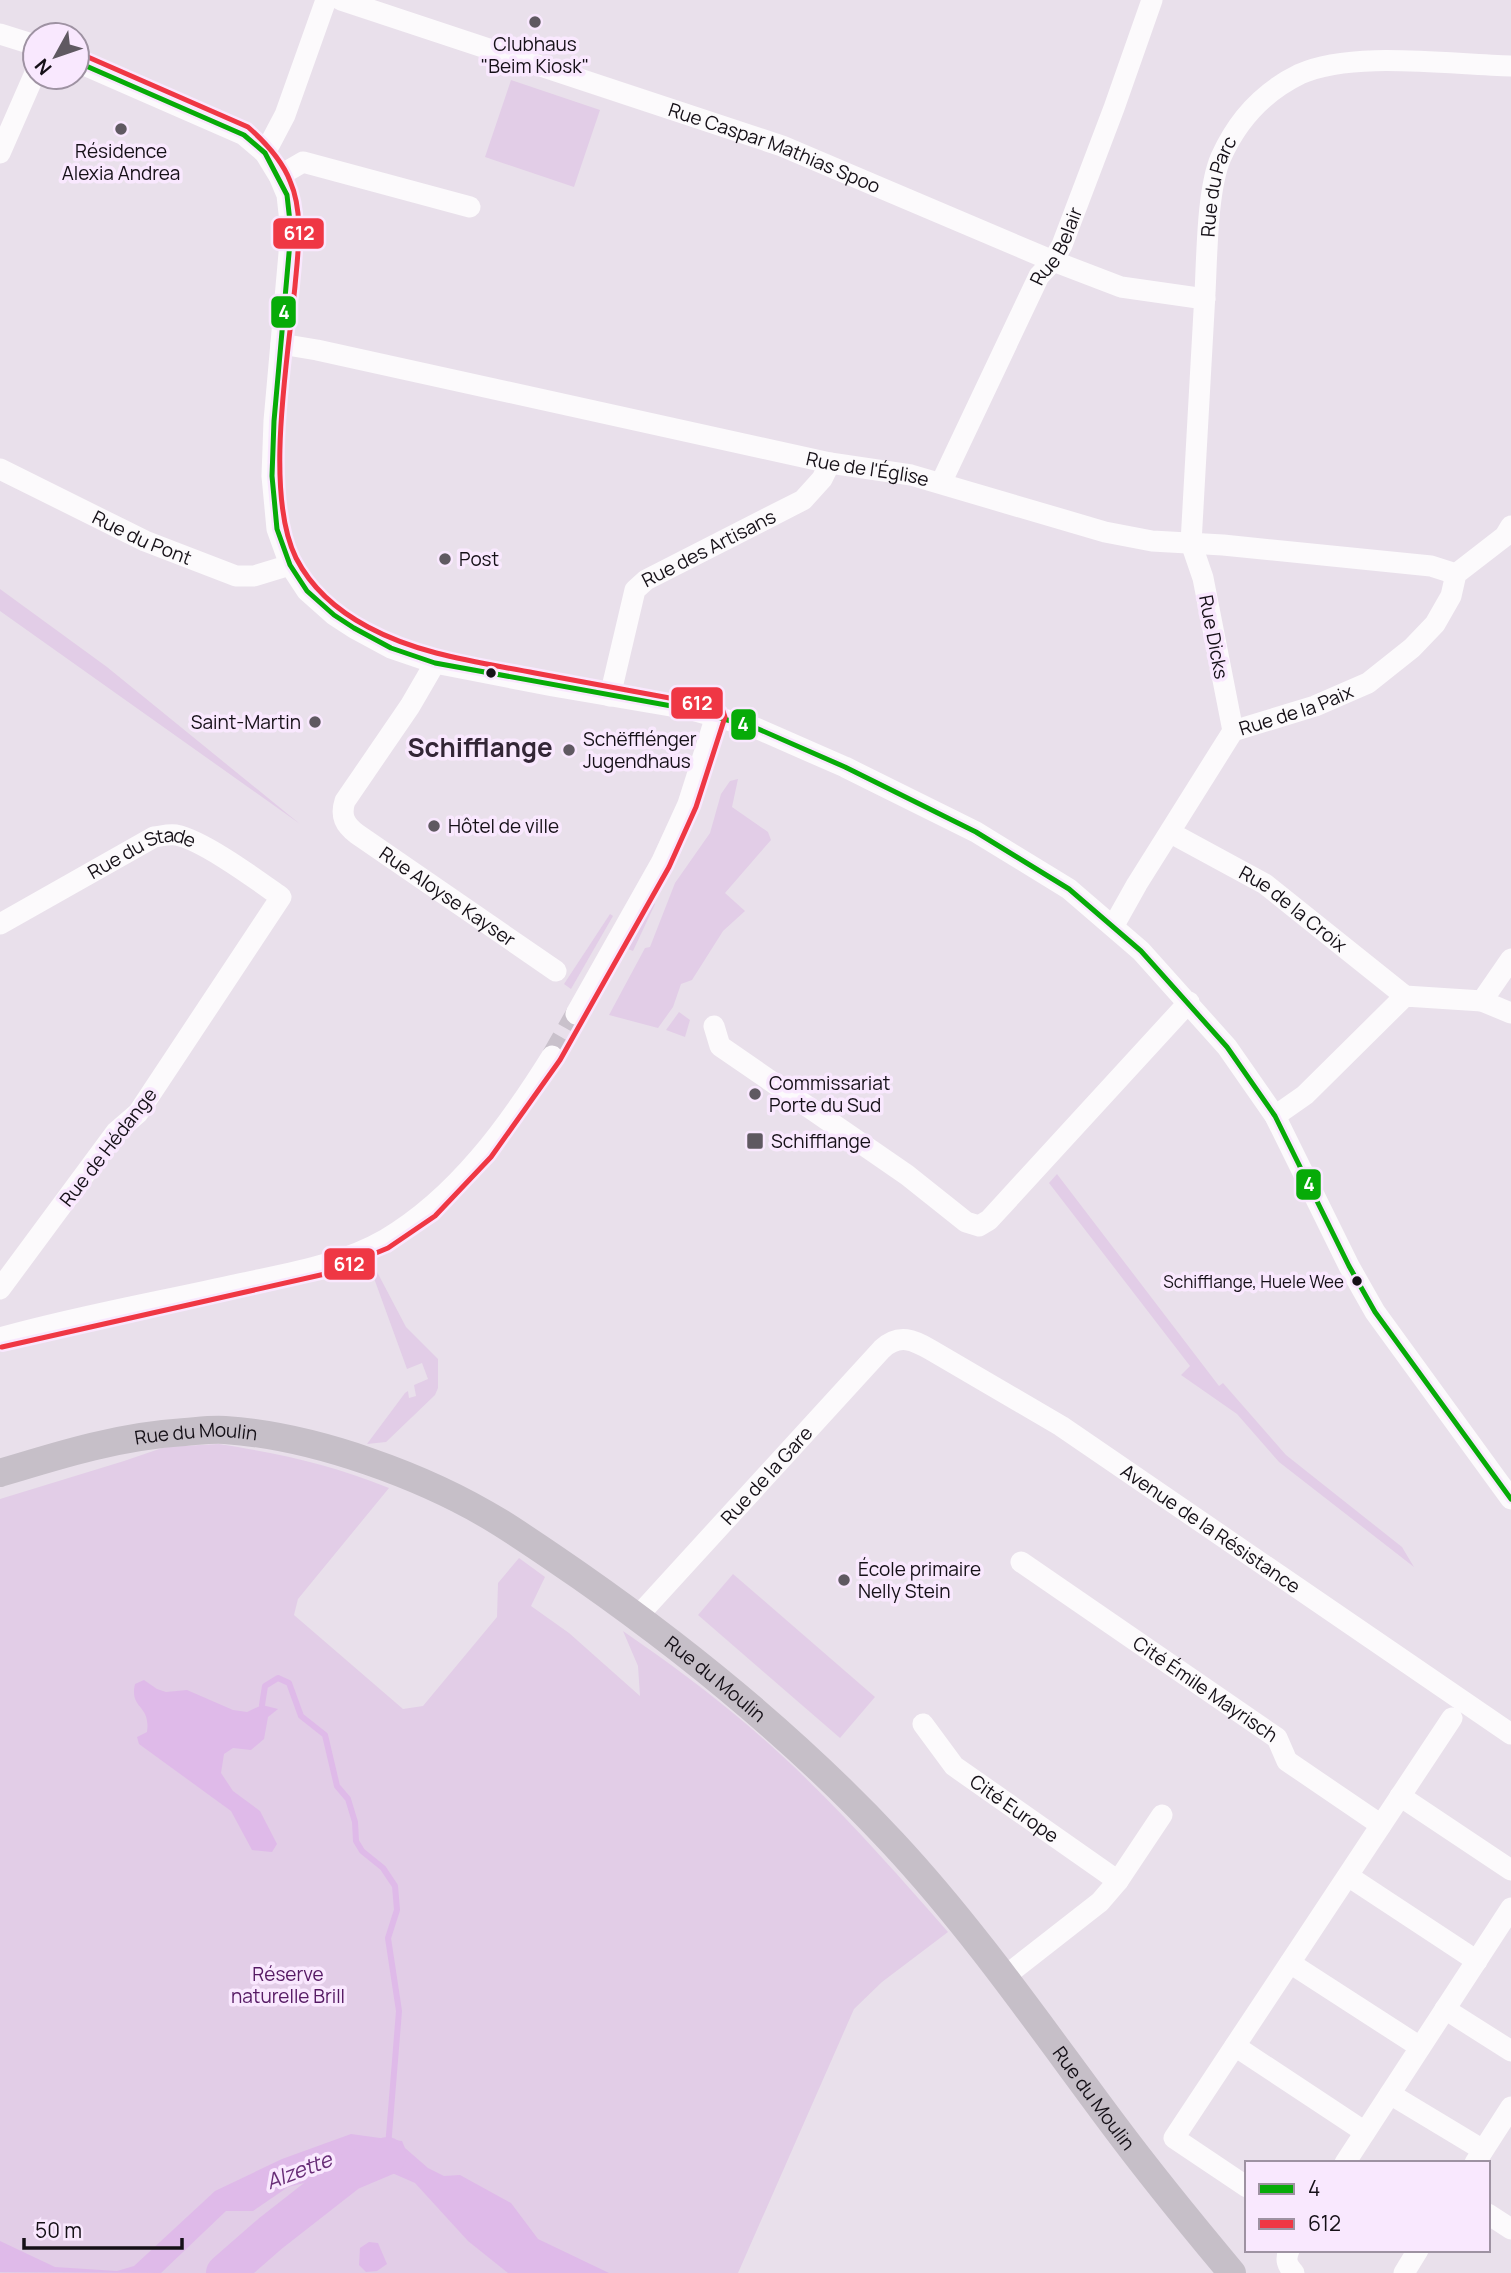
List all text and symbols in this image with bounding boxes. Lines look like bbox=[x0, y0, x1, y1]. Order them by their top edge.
marker: Clubhaus "Beim Kiosk" bbox=[527, 14, 543, 30]
north arrow bbox=[21, 21, 91, 91]
place label: Clubhaus "Beim Kiosk" bbox=[481, 31, 589, 79]
text: N bbox=[29, 53, 57, 81]
street label: Rue Caspar Mathias Spoo bbox=[665, 96, 884, 199]
marker: Résidence Alexia Andrea bbox=[113, 121, 129, 137]
street label: Rue du Parc bbox=[1195, 131, 1242, 238]
place label: Résidence Alexia Andrea bbox=[62, 138, 180, 186]
street label: Rue Belair bbox=[1024, 203, 1088, 289]
line badge: 612 bbox=[272, 217, 325, 250]
text: 612 bbox=[283, 220, 315, 246]
line badge: 4 bbox=[270, 295, 297, 329]
text: 4 bbox=[278, 299, 290, 325]
street label: Rue de l'Église bbox=[804, 445, 932, 493]
street label: Rue des Artisans bbox=[637, 503, 780, 593]
street label: Rue du Pont bbox=[88, 504, 196, 571]
place label: Post bbox=[459, 546, 499, 572]
marker: Post bbox=[437, 551, 453, 567]
street label: Rue Dicks bbox=[1193, 593, 1235, 681]
unlabelled marker bbox=[484, 666, 498, 680]
street label: Rue de la Paix bbox=[1236, 678, 1357, 741]
line badge: 612 bbox=[670, 686, 724, 720]
text: 612 bbox=[681, 690, 713, 716]
line badge: 4 bbox=[730, 708, 757, 741]
place label: Saint-Martin bbox=[191, 709, 301, 735]
text: 4 bbox=[737, 711, 749, 737]
marker: Saint-Martin bbox=[307, 714, 323, 730]
place label: Schëfflénger Jugendhaus bbox=[583, 726, 697, 774]
district label: Schifflange bbox=[407, 729, 553, 765]
marker: Schëfflénger Jugendhaus bbox=[561, 742, 577, 758]
place label: Hôtel de ville bbox=[448, 813, 559, 839]
marker: Hôtel de ville bbox=[426, 818, 442, 834]
street label: Rue du Stade bbox=[83, 821, 200, 885]
street label: Rue Aloyse Kayser bbox=[374, 840, 521, 952]
street label: Rue de la Croix bbox=[1235, 859, 1352, 958]
place label: Commissariat Porte du Sud bbox=[769, 1070, 890, 1118]
street label: Rue de Hédange bbox=[53, 1082, 163, 1212]
marker: Commissariat Porte du Sud bbox=[747, 1086, 763, 1102]
place label: Schifflange bbox=[771, 1128, 871, 1154]
marker: Schifflange bbox=[745, 1131, 765, 1151]
line badge: 4 bbox=[1295, 1168, 1322, 1201]
text: 4 bbox=[1303, 1171, 1315, 1197]
line badge: 612 bbox=[323, 1247, 376, 1281]
text: 612 bbox=[333, 1251, 365, 1277]
place label: Schifflange, Huele Wee bbox=[1163, 1270, 1344, 1293]
marker: Schifflange, Huele Wee bbox=[1350, 1274, 1364, 1288]
street label: Rue du Moulin bbox=[133, 1417, 259, 1451]
street label: Rue de la Gare bbox=[715, 1420, 818, 1530]
street label: Avenue de la Résistance bbox=[1116, 1458, 1306, 1599]
place label: École primaire Nelly Stein bbox=[858, 1556, 981, 1604]
marker: École primaire Nelly Stein bbox=[836, 1572, 852, 1588]
street label: Rue du Moulin bbox=[660, 1630, 772, 1728]
street label: Cité Émile Mayrisch bbox=[1128, 1630, 1283, 1748]
street label: Cité Europe bbox=[965, 1768, 1064, 1849]
park label: Réserve naturelle Brill bbox=[231, 1961, 345, 2009]
street label: Rue du Moulin bbox=[1047, 2041, 1141, 2155]
water label: Alzette bbox=[262, 2144, 337, 2195]
legend bbox=[1245, 2161, 1490, 2252]
text: 4 bbox=[1308, 2174, 1320, 2202]
scale bar bbox=[24, 2206, 182, 2250]
text: 612 bbox=[1308, 2209, 1341, 2237]
text: 50 m bbox=[35, 2216, 82, 2244]

